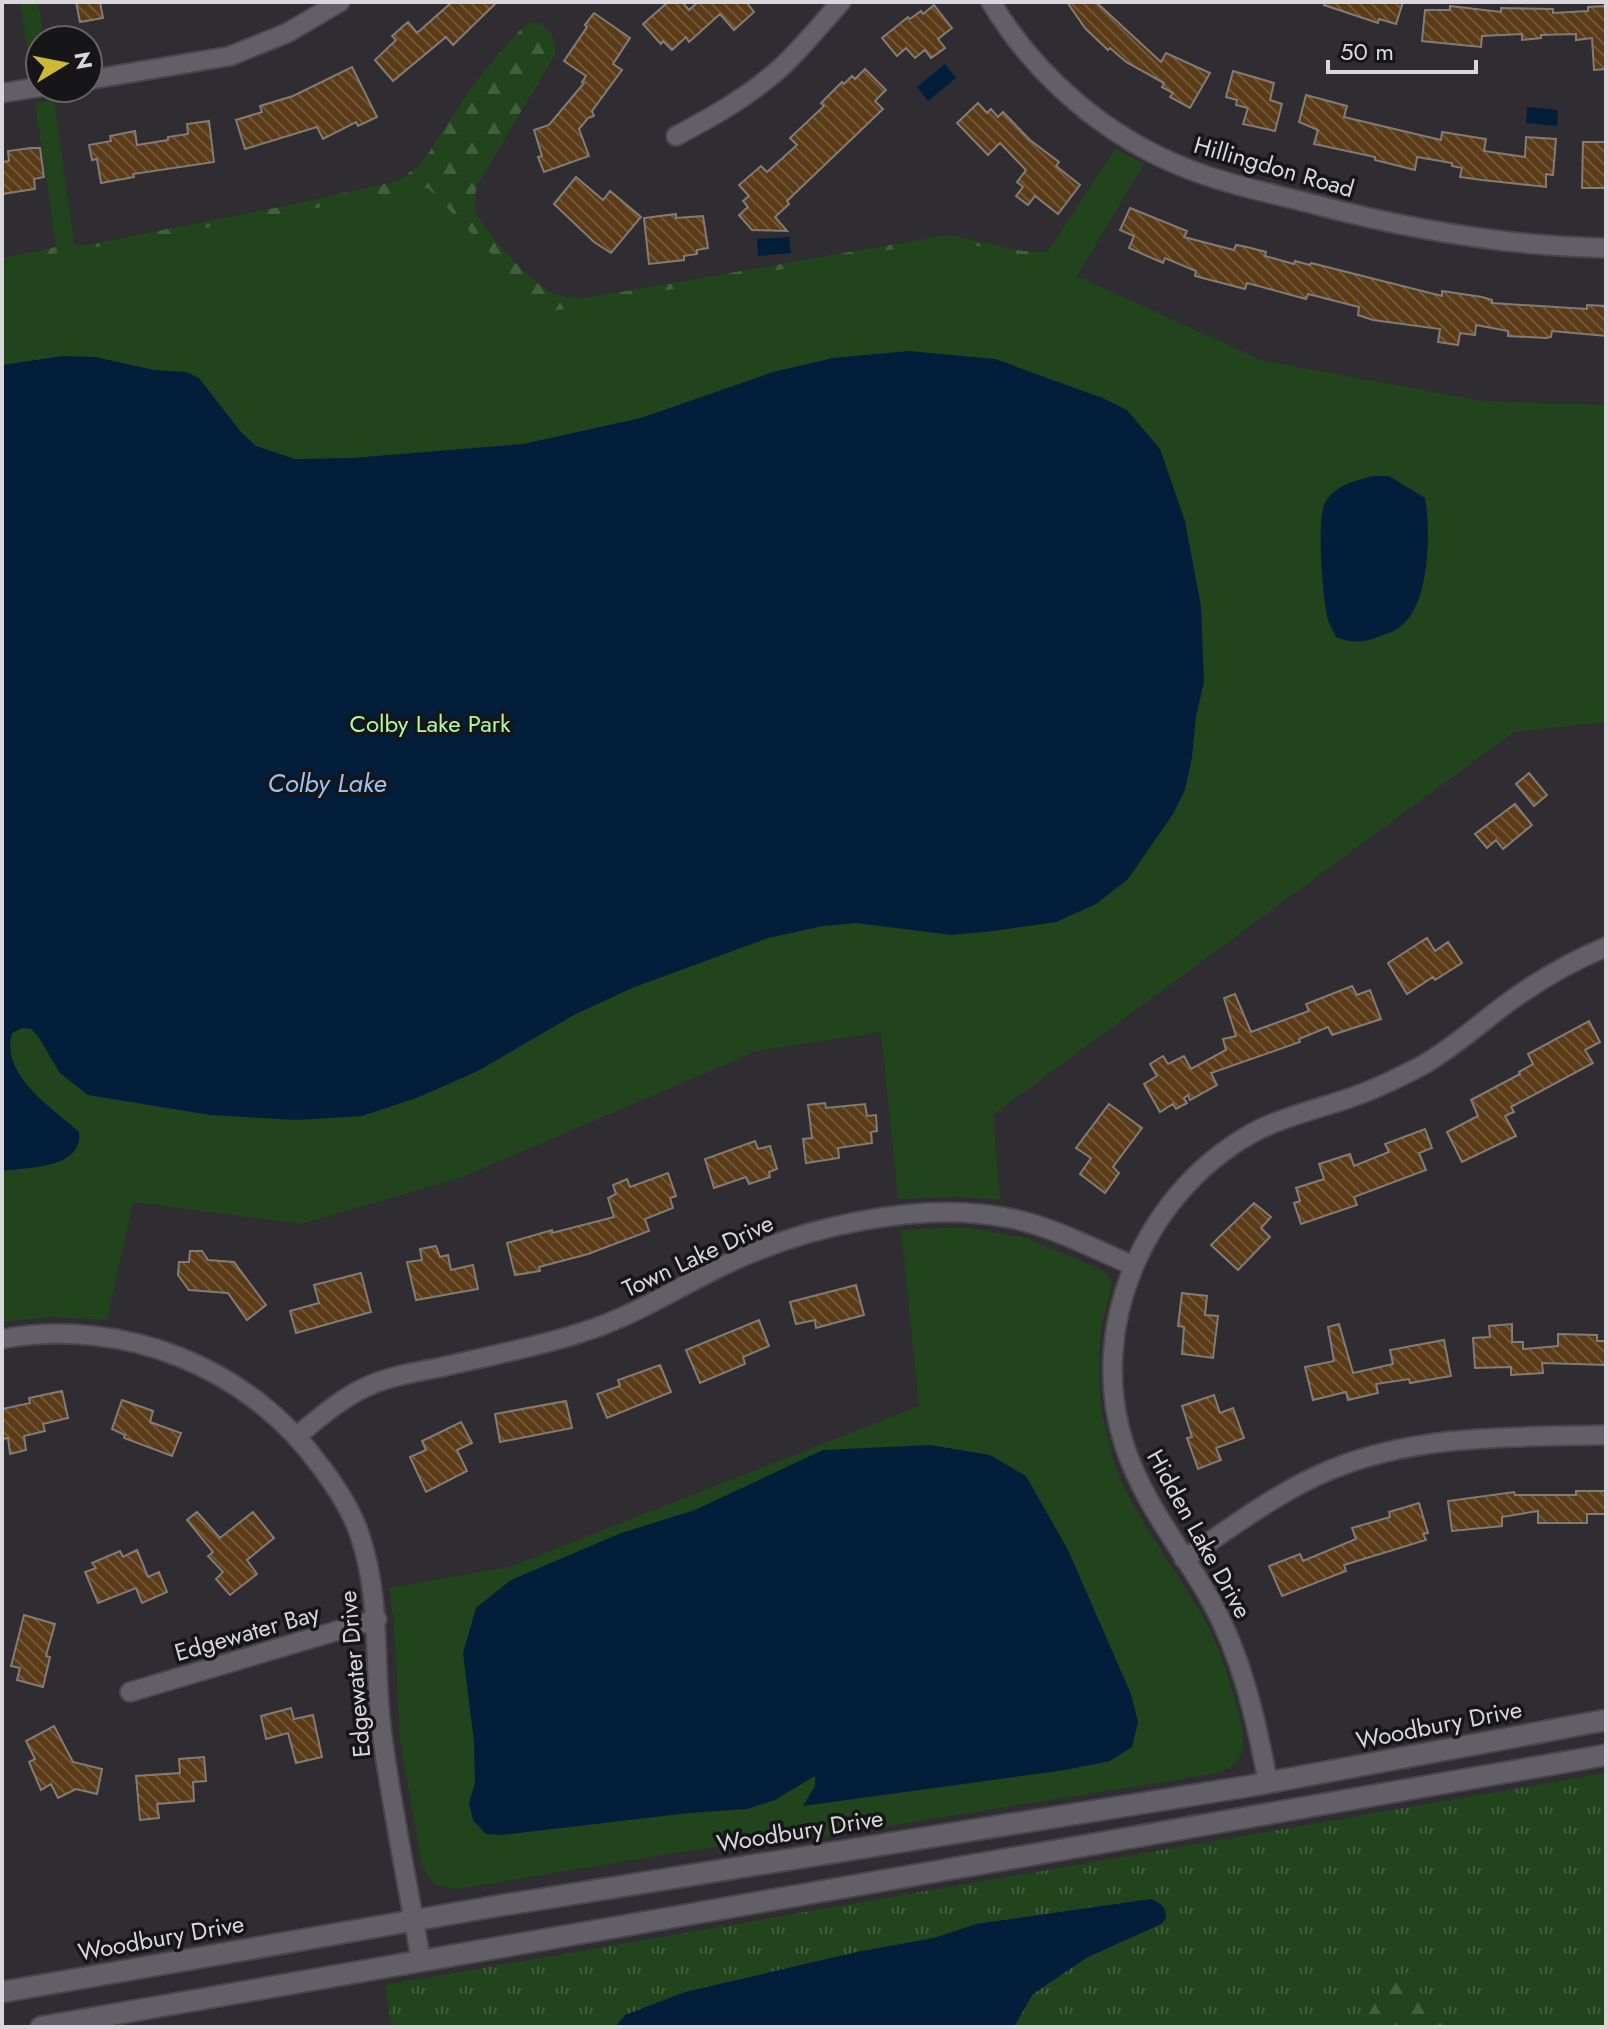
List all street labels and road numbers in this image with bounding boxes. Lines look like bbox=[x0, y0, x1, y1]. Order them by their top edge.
street label: Hillingdon Road bbox=[1190, 127, 1358, 206]
street label: Town Lake Drive bbox=[616, 1205, 779, 1306]
street label: Hidden Lake Drive bbox=[1138, 1443, 1260, 1625]
street label: Edgewater Drive bbox=[330, 1589, 379, 1759]
street label: Edgewater Bay bbox=[170, 1595, 324, 1670]
street label: Woodbury Drive bbox=[1353, 1691, 1525, 1758]
street label: Woodbury Drive bbox=[714, 1800, 886, 1861]
street label: Woodbury Drive bbox=[75, 1906, 247, 1969]

